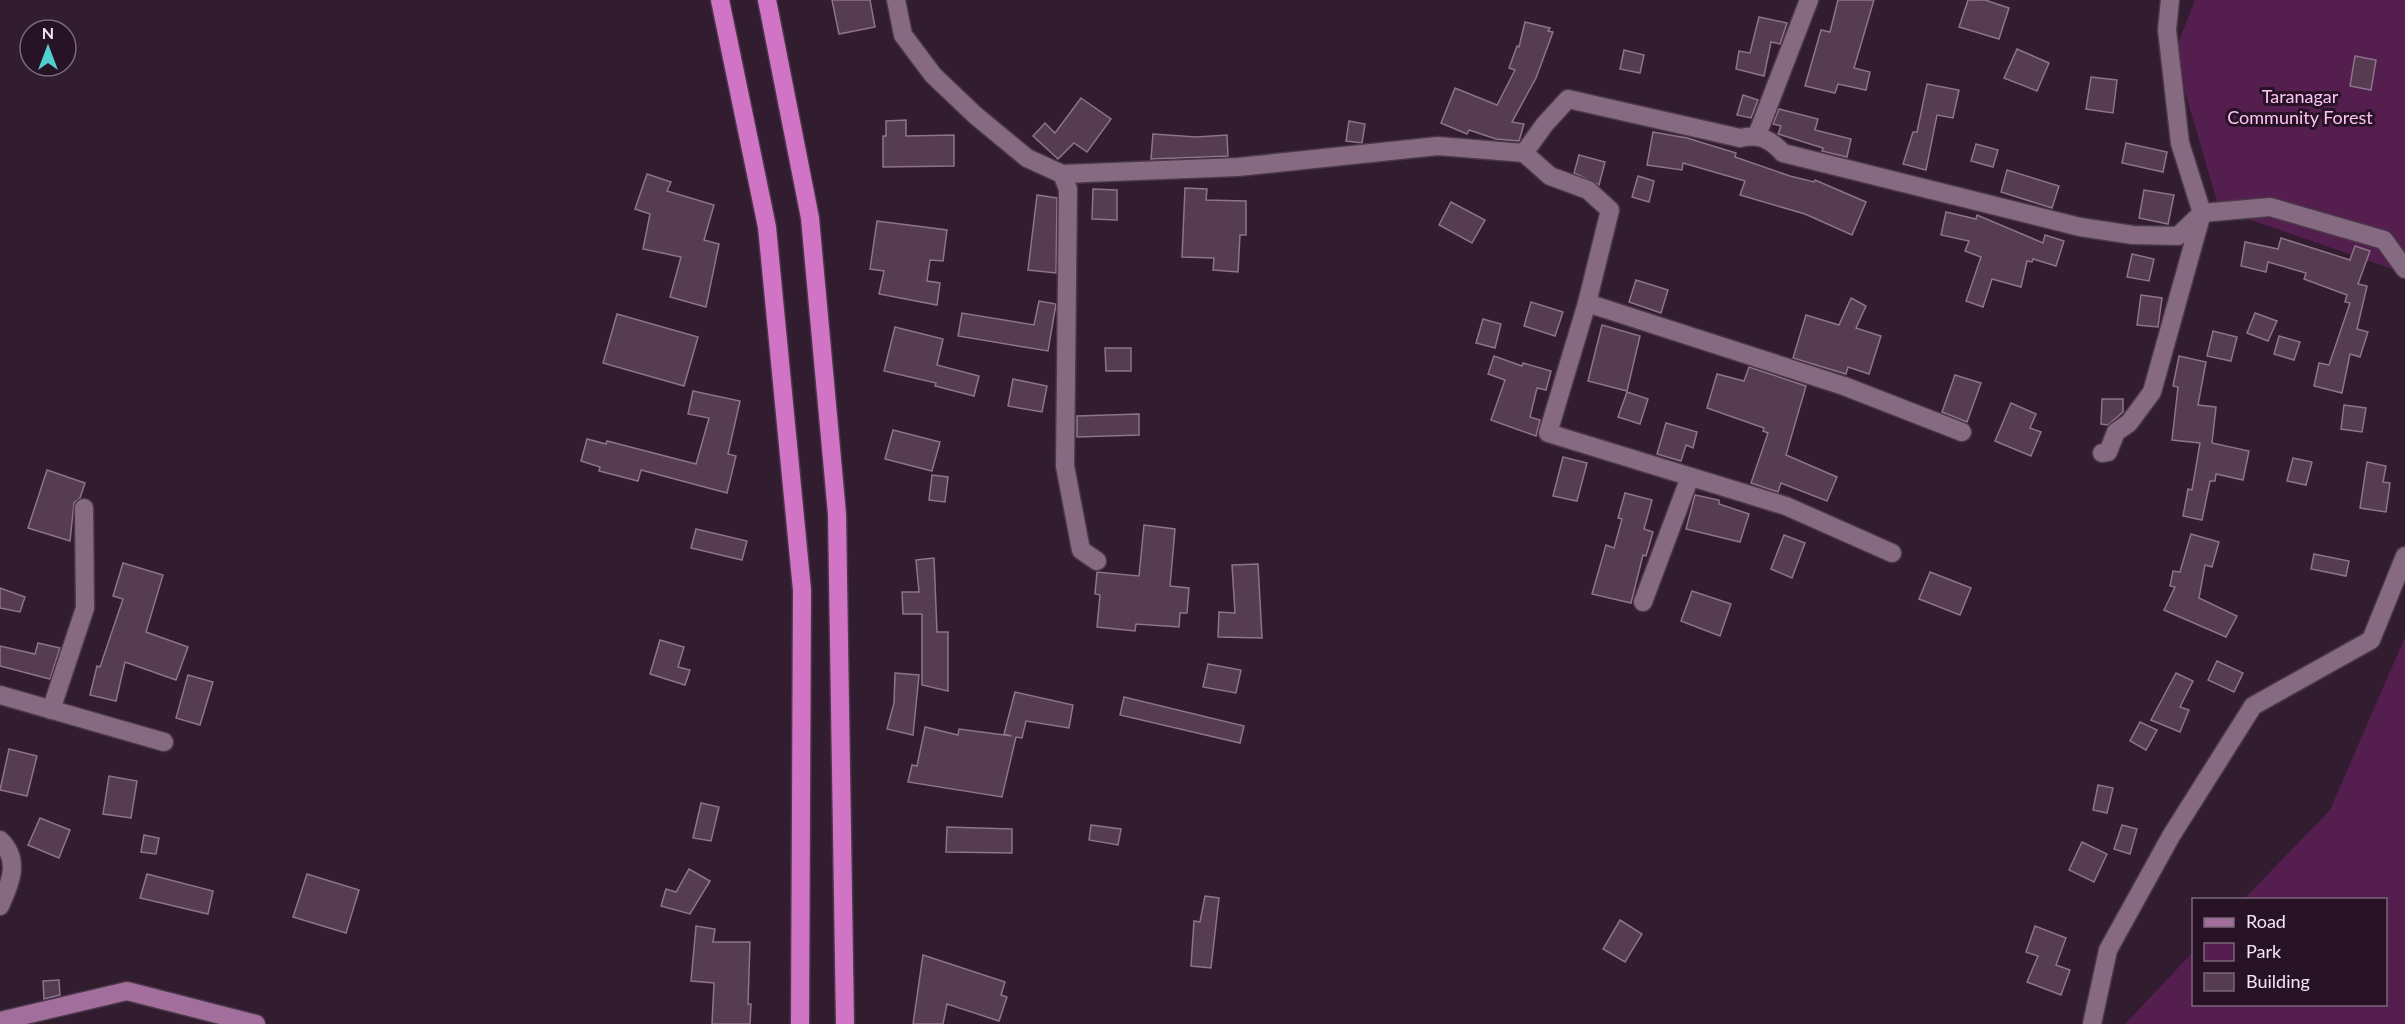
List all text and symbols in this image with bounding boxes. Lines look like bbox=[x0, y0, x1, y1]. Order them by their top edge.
north arrow bbox=[18, 18, 78, 78]
text: N bbox=[42, 23, 54, 42]
park label: Taranagar Community Forest bbox=[2227, 85, 2373, 128]
legend bbox=[2192, 898, 2387, 1006]
text: Road bbox=[2246, 910, 2286, 932]
text: Park bbox=[2246, 940, 2282, 962]
text: Building bbox=[2246, 970, 2310, 992]

